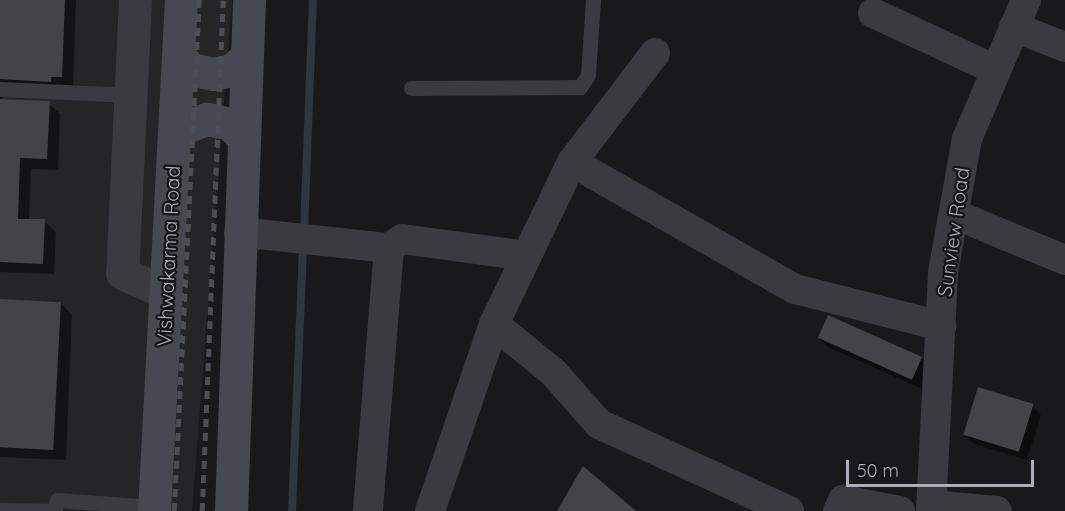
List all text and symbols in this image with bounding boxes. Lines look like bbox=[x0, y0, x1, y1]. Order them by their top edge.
street label: Vishwakarma Road bbox=[151, 165, 185, 347]
street label: Sunview Road bbox=[932, 166, 974, 298]
scale bar bbox=[849, 448, 1036, 486]
text: 50 m bbox=[857, 459, 899, 482]

